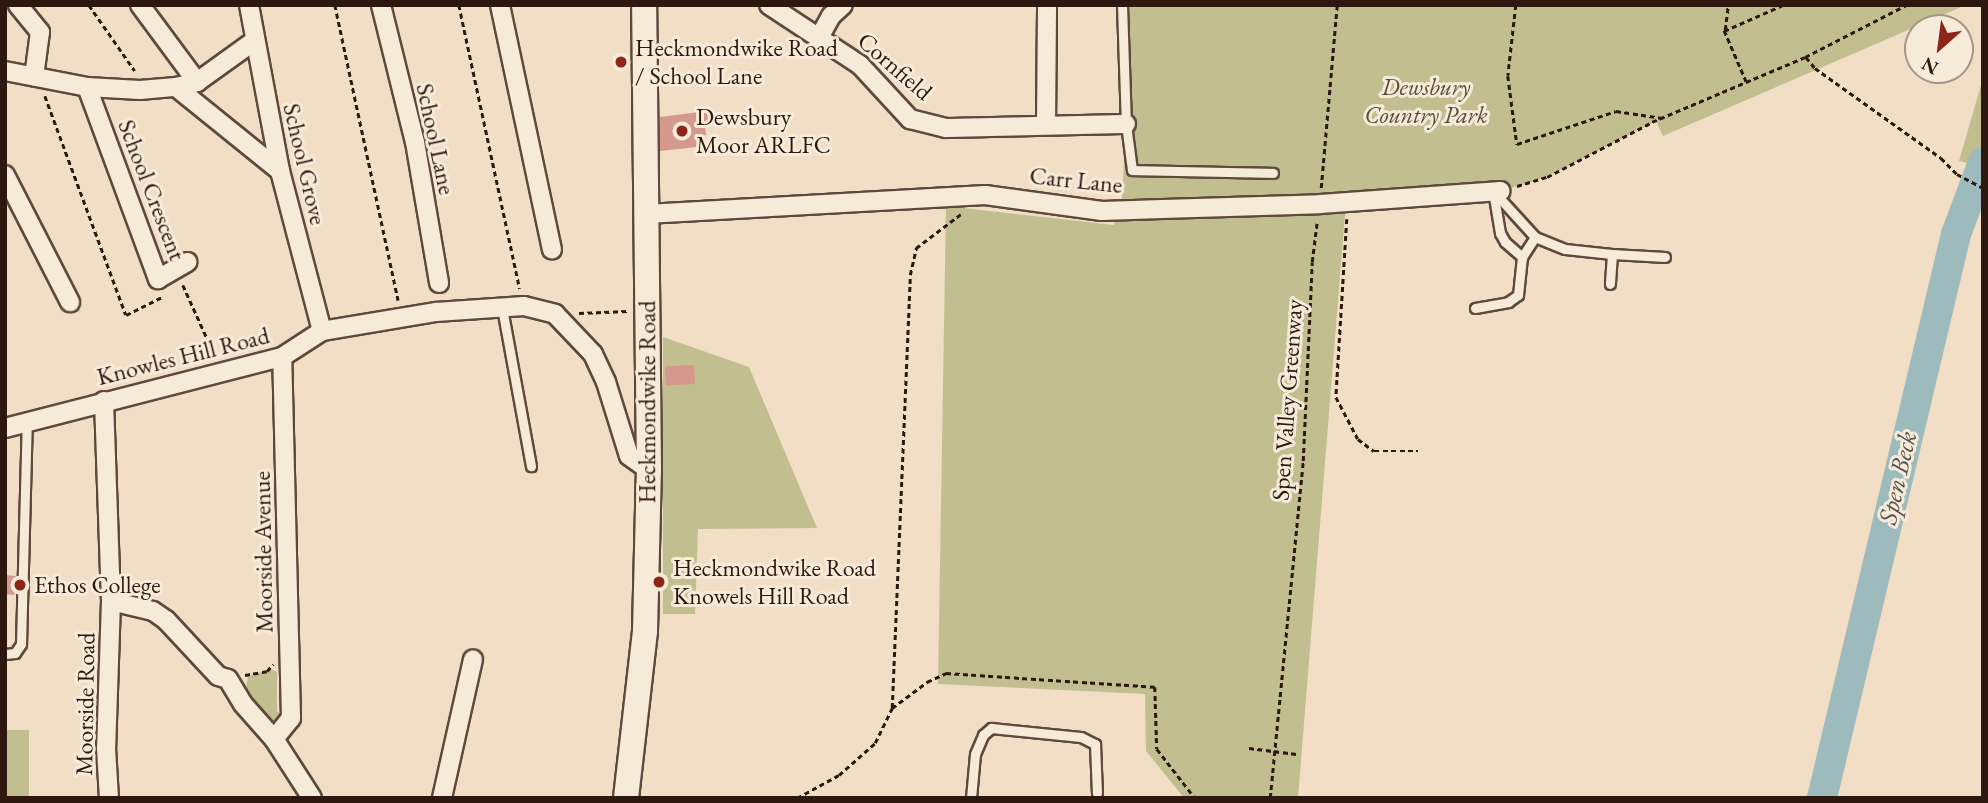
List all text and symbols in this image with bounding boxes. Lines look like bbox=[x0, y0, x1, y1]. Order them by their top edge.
north arrow bbox=[1904, 14, 1974, 84]
street label: Cornfield bbox=[852, 26, 938, 106]
place label: Heckmondwike Road / School Lane bbox=[635, 34, 838, 90]
text: N bbox=[1917, 52, 1943, 81]
marker: Heckmondwike Road / School Lane bbox=[613, 54, 629, 70]
park label: Dewsbury Country Park bbox=[1364, 73, 1488, 129]
street label: School Lane bbox=[410, 81, 462, 197]
street label: School Grove bbox=[277, 101, 333, 227]
place label: Dewsbury Moor ARLFC bbox=[696, 103, 831, 159]
street label: School Crescent bbox=[112, 116, 192, 264]
marker: Dewsbury Moor ARLFC bbox=[674, 123, 690, 139]
street label: Carr Lane bbox=[1028, 161, 1124, 199]
street label: Spen Valley Greenway bbox=[1266, 298, 1308, 502]
street label: Heckmondwike Road bbox=[633, 301, 661, 503]
street label: Knowles Hill Road bbox=[94, 321, 272, 391]
water label: Spen Beck bbox=[1872, 428, 1924, 528]
street label: Moorside Avenue bbox=[247, 471, 279, 633]
place label: Heckmondwike Road Knowels Hill Road bbox=[673, 554, 876, 610]
place label: Ethos College bbox=[34, 571, 161, 599]
marker: Heckmondwike Road Knowels Hill Road bbox=[651, 574, 667, 590]
marker: Ethos College bbox=[12, 577, 28, 593]
street label: Moorside Road bbox=[69, 632, 101, 776]

